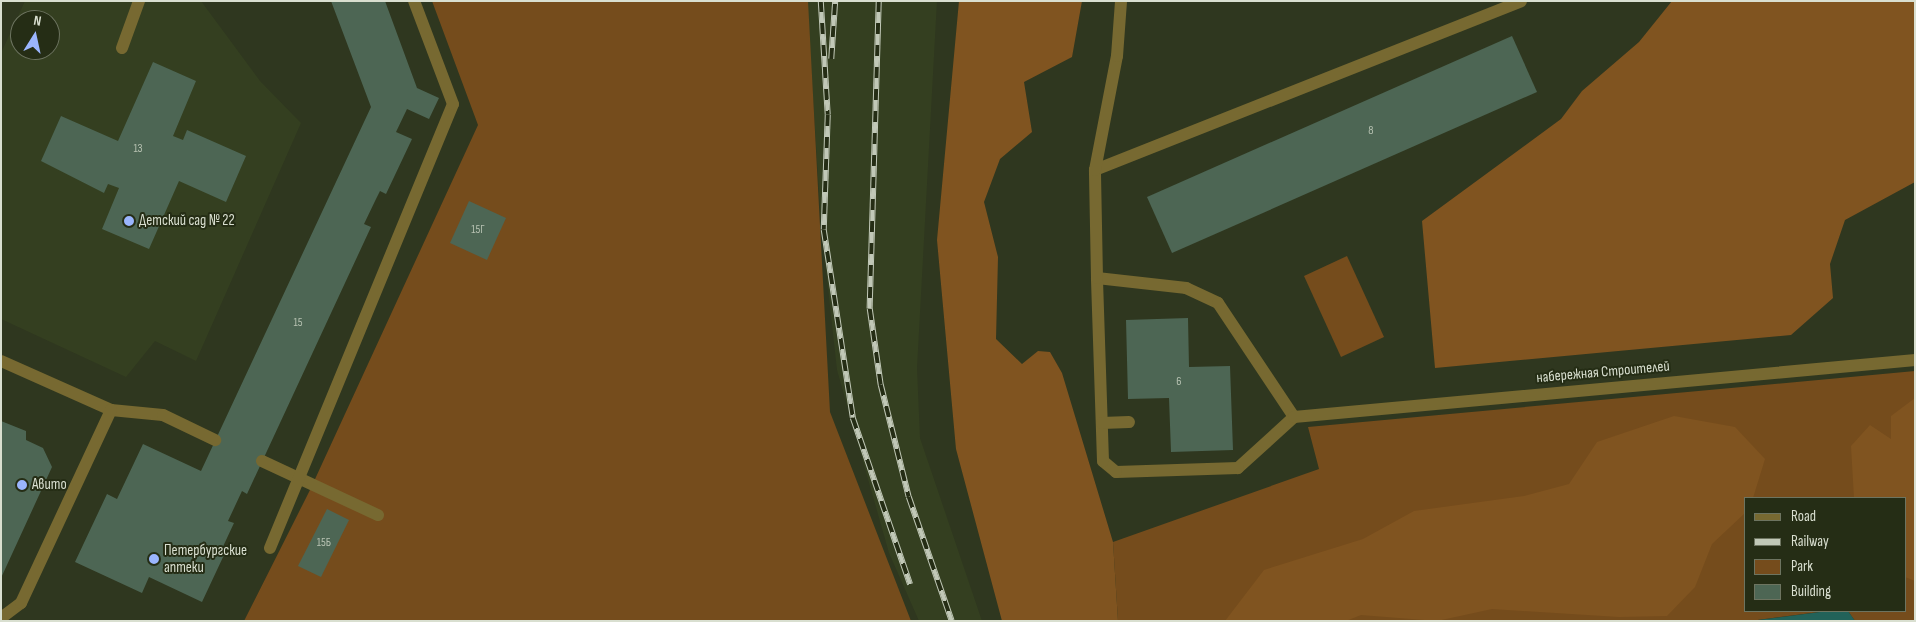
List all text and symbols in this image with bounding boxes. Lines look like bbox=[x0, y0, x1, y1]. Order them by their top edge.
north arrow bbox=[10, 10, 60, 60]
text: N bbox=[32, 12, 43, 30]
house number: 8 bbox=[1368, 124, 1374, 138]
house number: 13 bbox=[133, 142, 143, 156]
place label: Детский сад № 22 bbox=[139, 212, 235, 230]
marker: Детский сад № 22 bbox=[123, 215, 135, 227]
house number: 15Г bbox=[471, 223, 485, 237]
house number: 15 bbox=[293, 316, 303, 330]
street label: набережная Строителей bbox=[1536, 357, 1670, 387]
house number: 6 bbox=[1176, 375, 1182, 389]
place label: Авито bbox=[32, 476, 67, 494]
marker: Авито bbox=[16, 479, 28, 491]
legend bbox=[1744, 497, 1906, 612]
text: Road bbox=[1791, 507, 1816, 526]
text: Railway bbox=[1791, 532, 1829, 551]
house number: 15Б bbox=[317, 536, 331, 550]
place label: Петербургские аптеки bbox=[164, 541, 247, 576]
marker: Петербургские аптеки bbox=[148, 553, 160, 565]
text: Park bbox=[1791, 557, 1813, 576]
text: Building bbox=[1791, 582, 1831, 601]

